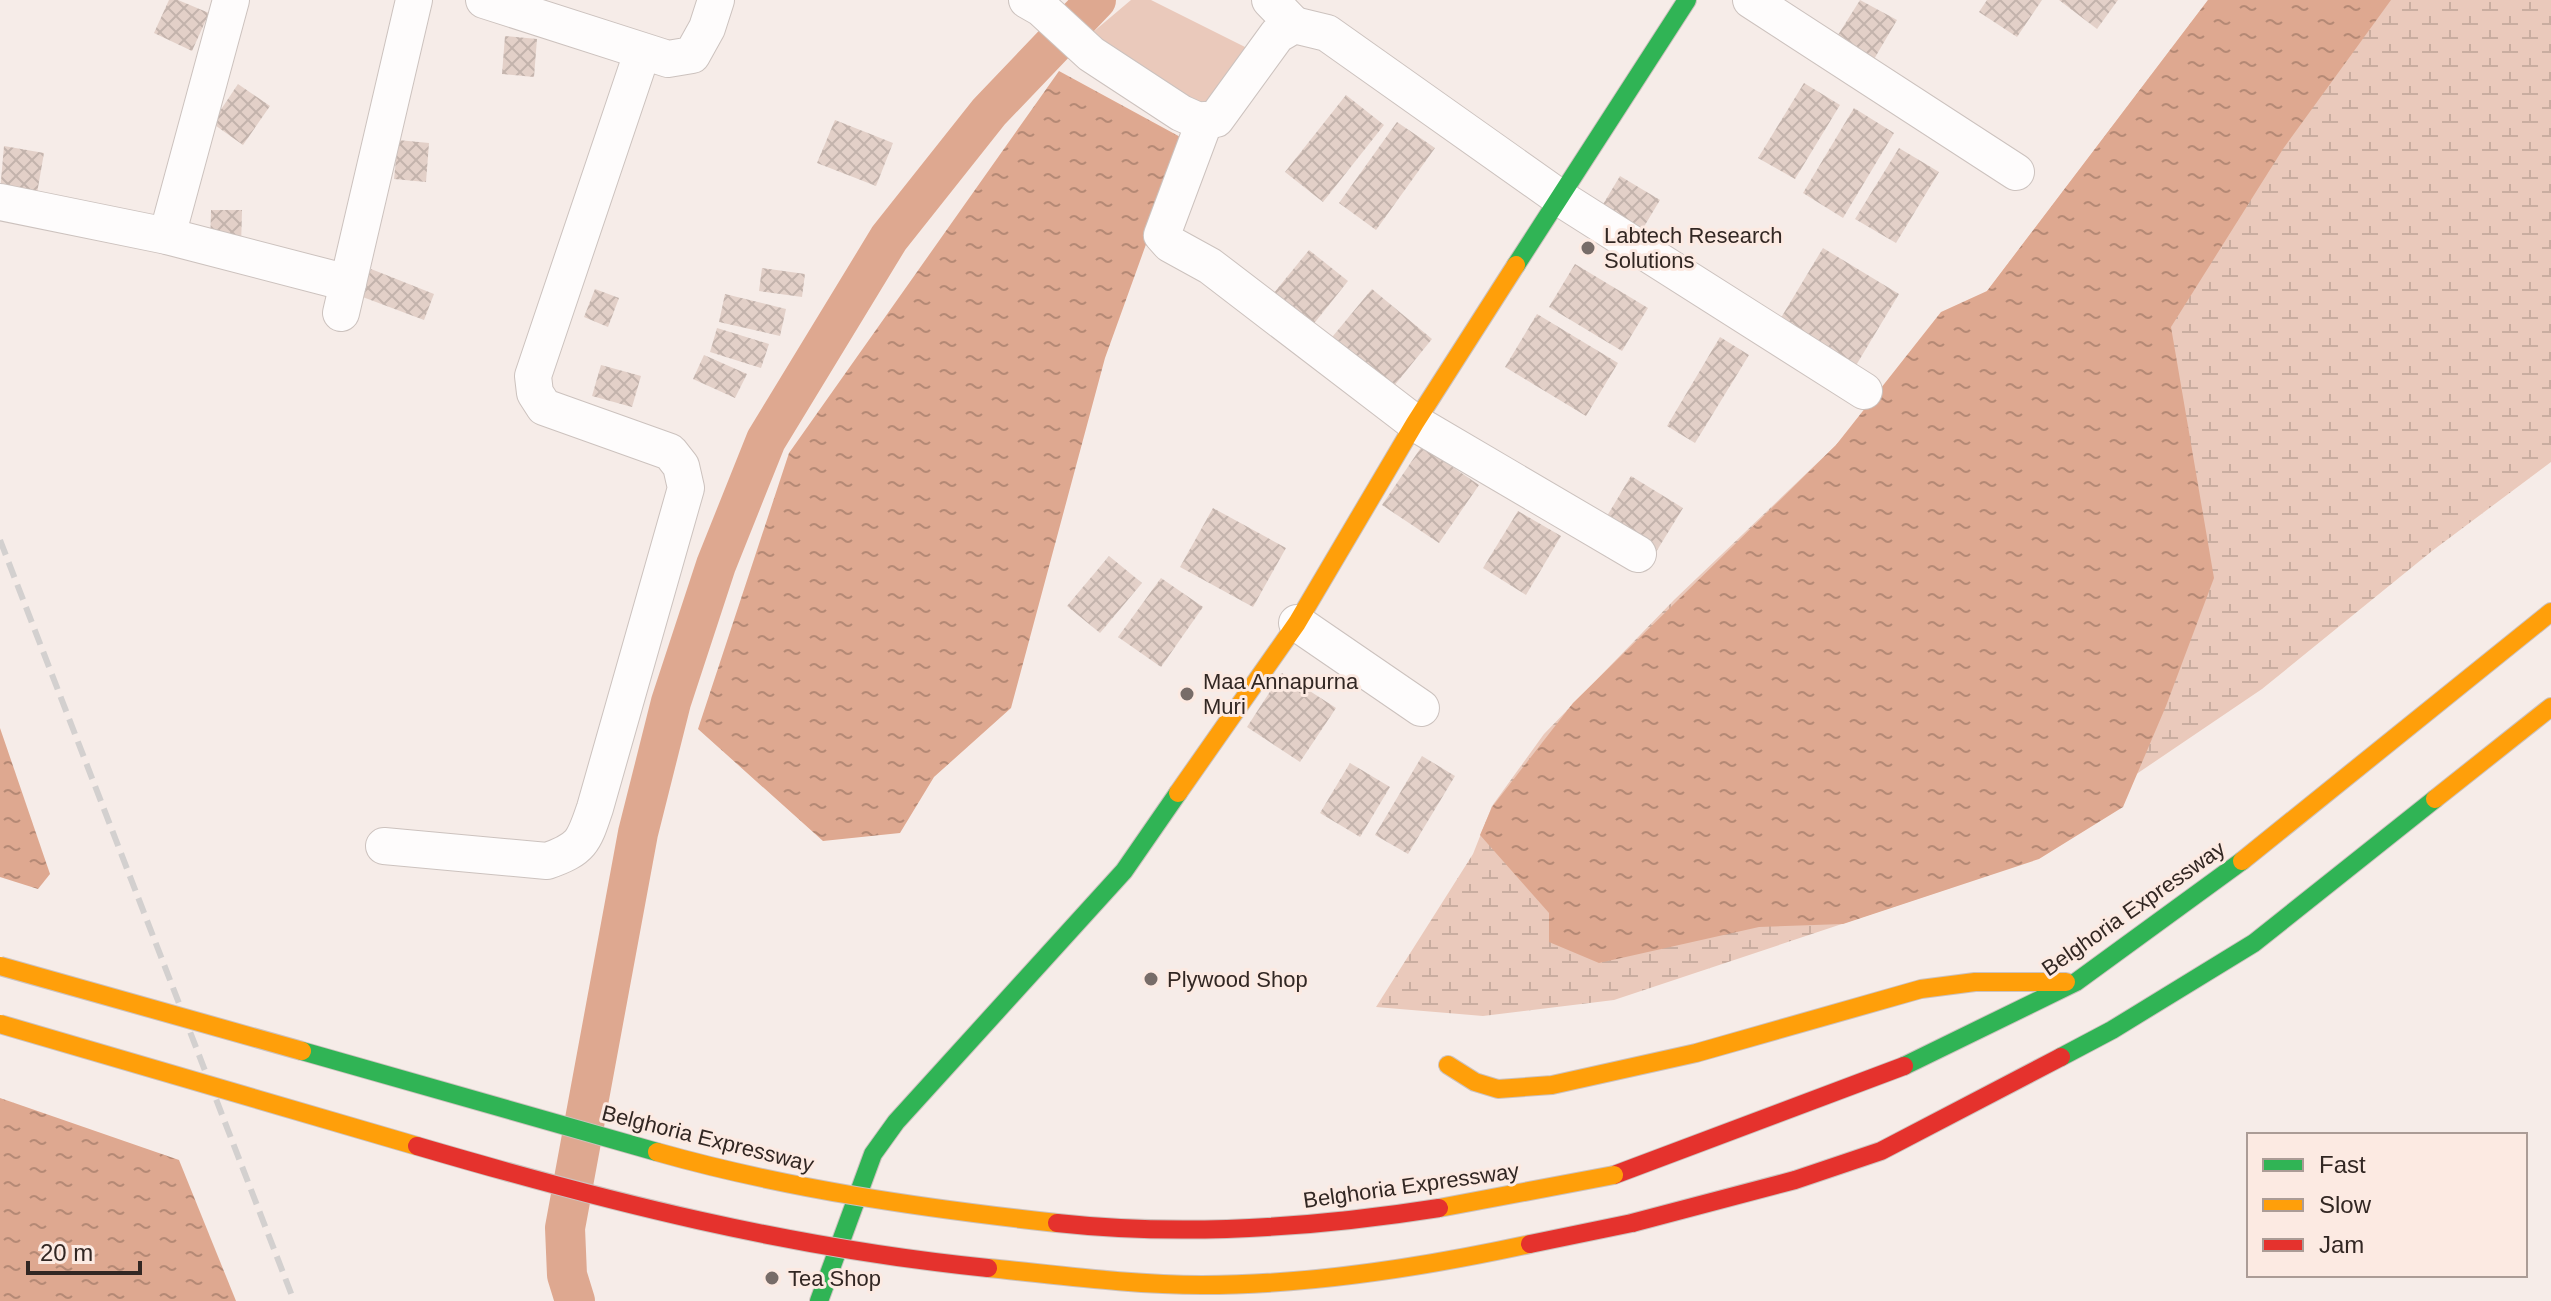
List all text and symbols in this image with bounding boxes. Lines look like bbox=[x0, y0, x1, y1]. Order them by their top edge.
place label: Labtech Research Solutions bbox=[1604, 223, 1783, 273]
marker: Labtech Research Solutions bbox=[1579, 239, 1597, 257]
place label: Maa Annapurna Muri bbox=[1203, 669, 1359, 719]
marker: Maa Annapurna Muri bbox=[1178, 685, 1196, 703]
street label: Belghoria Expressway bbox=[2037, 836, 2230, 981]
place label: Plywood Shop bbox=[1167, 967, 1308, 992]
marker: Plywood Shop bbox=[1142, 970, 1160, 988]
street label: Belghoria Expressway bbox=[599, 1100, 817, 1177]
legend bbox=[2247, 1133, 2527, 1277]
text: Fast bbox=[2319, 1151, 2366, 1178]
street label: Belghoria Expressway bbox=[1302, 1158, 1521, 1213]
text: Slow bbox=[2319, 1191, 2372, 1218]
scale bar bbox=[28, 1225, 140, 1275]
text: Jam bbox=[2319, 1231, 2364, 1258]
text: 20 m bbox=[40, 1239, 93, 1266]
place label: Tea Shop bbox=[788, 1266, 881, 1291]
marker: Tea Shop bbox=[763, 1269, 781, 1287]

